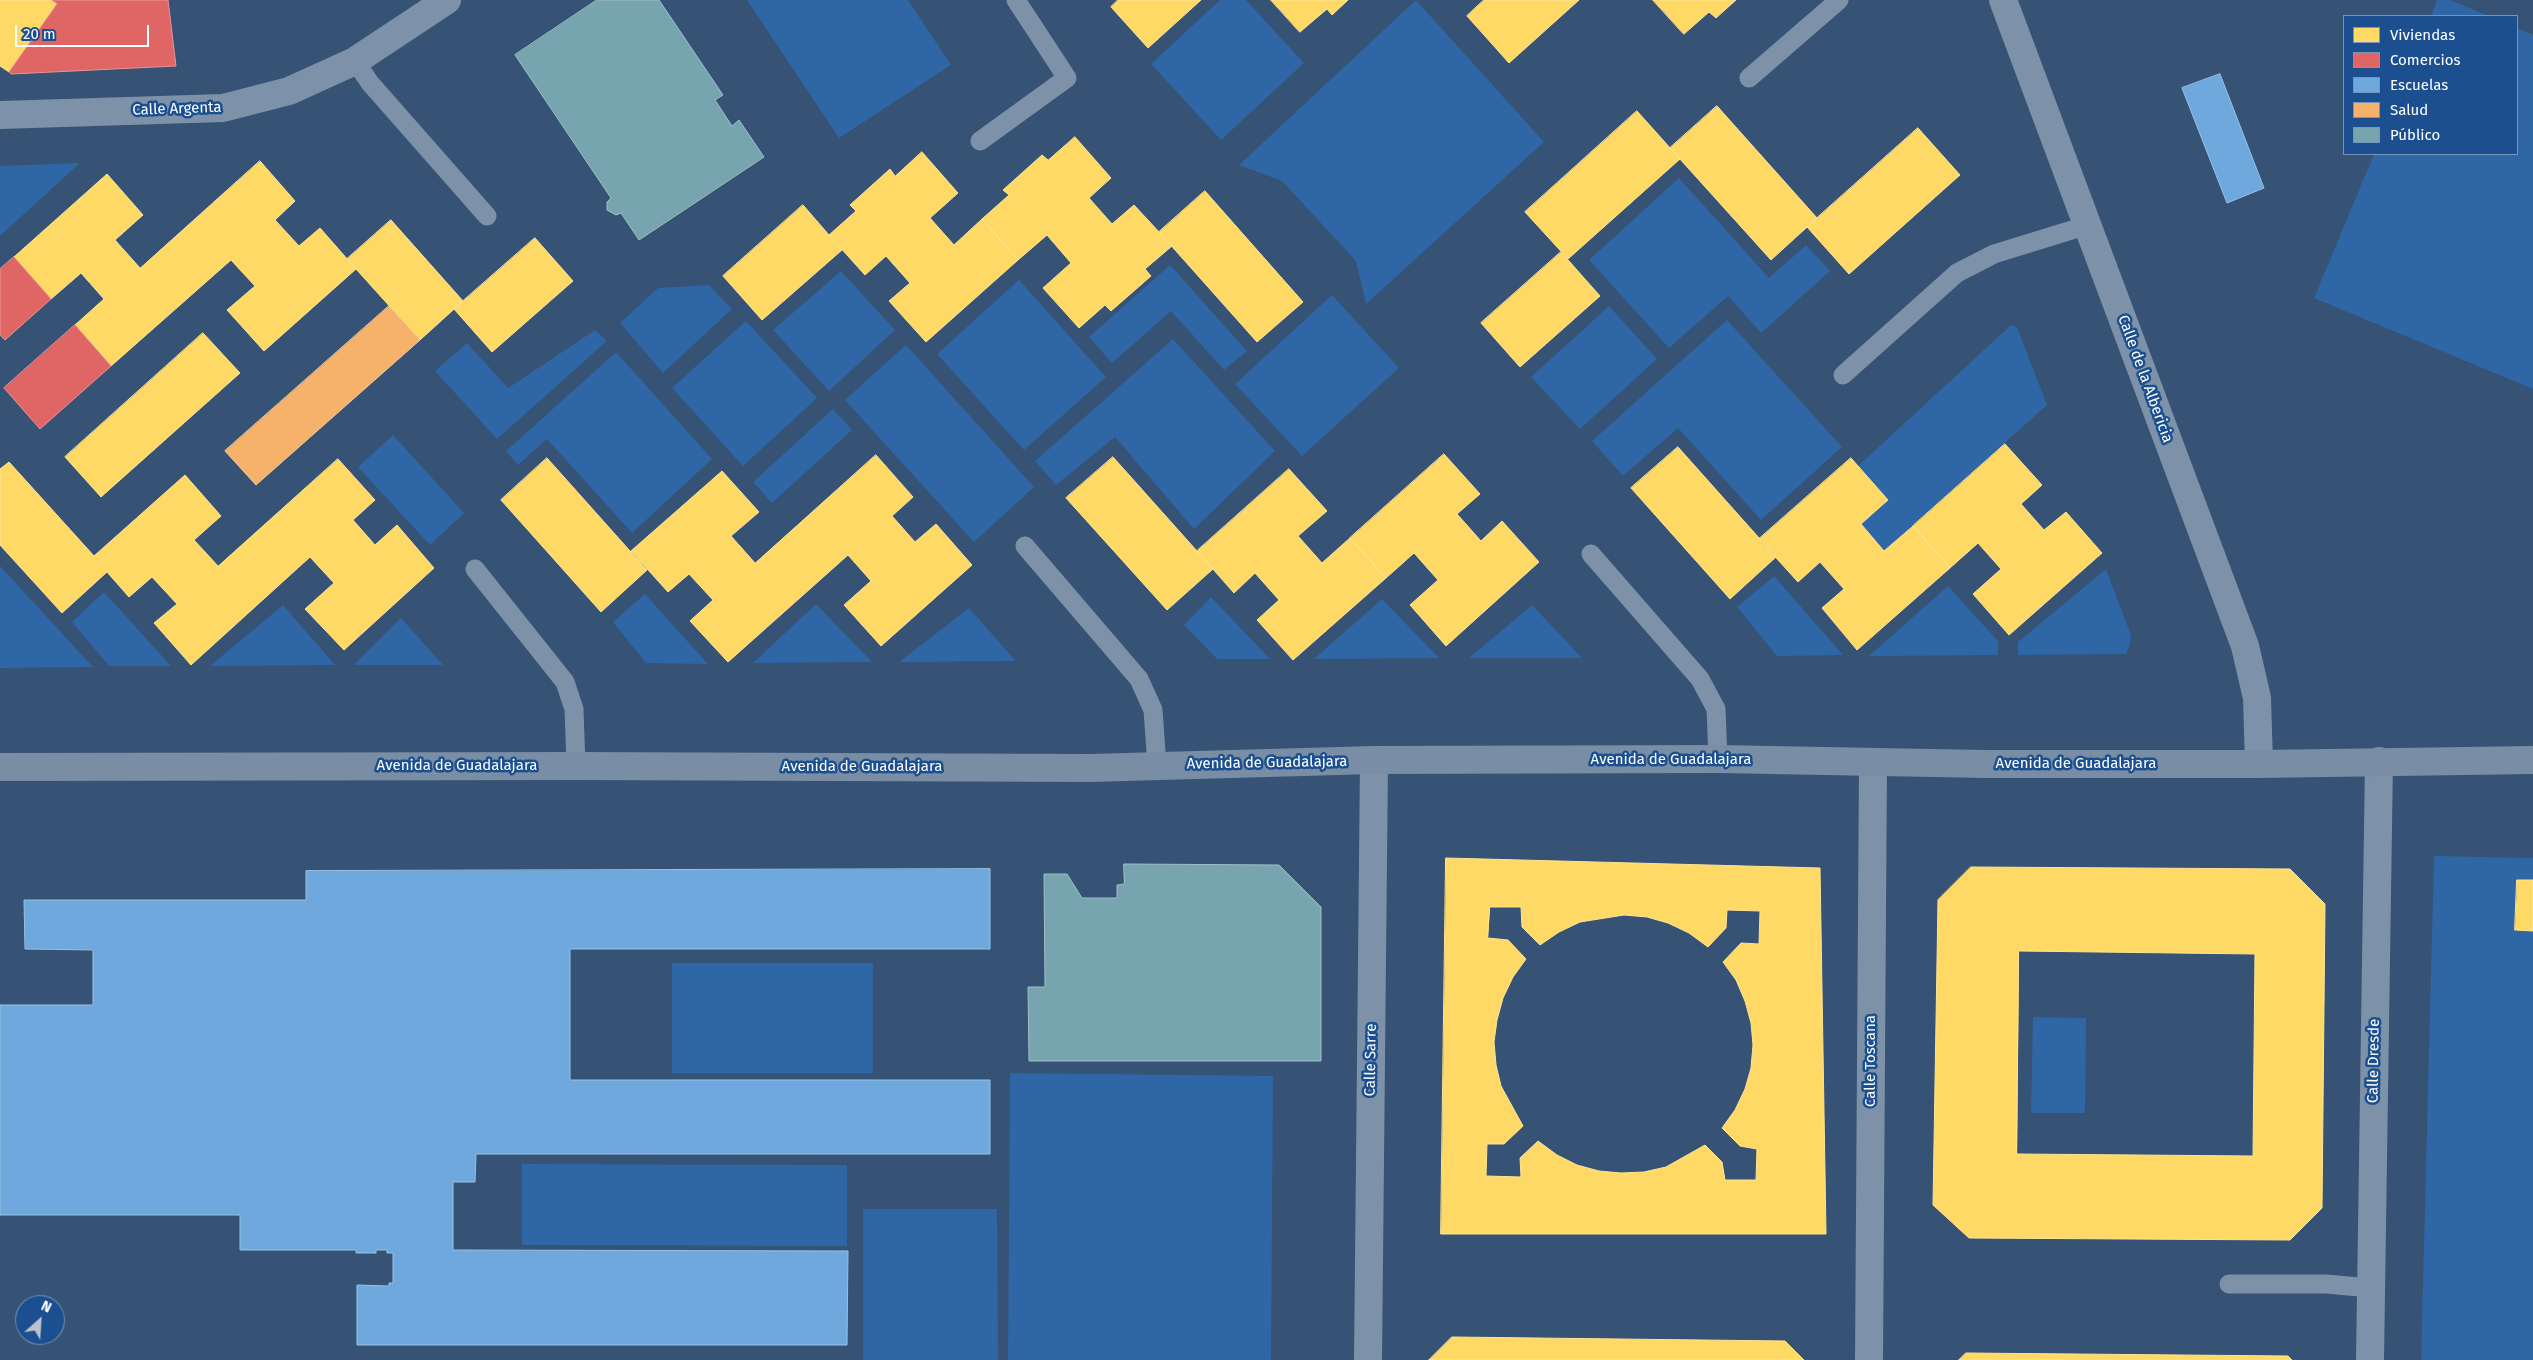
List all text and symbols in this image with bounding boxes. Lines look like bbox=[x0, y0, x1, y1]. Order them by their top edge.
scale bar bbox=[18, 15, 151, 47]
legend bbox=[2343, 15, 2518, 155]
text: 20 m bbox=[23, 25, 56, 43]
text: Viviendas bbox=[2390, 26, 2455, 44]
text: Comercios bbox=[2390, 51, 2460, 69]
text: Escuelas bbox=[2390, 76, 2448, 94]
street label: Calle Argenta bbox=[132, 98, 222, 120]
text: Salud bbox=[2390, 101, 2428, 119]
text: Público bbox=[2390, 126, 2440, 144]
street label: Calle de la Albericia bbox=[2114, 313, 2176, 445]
street label: Avenida de Guadalajara bbox=[1591, 751, 1751, 769]
street label: Avenida de Guadalajara bbox=[1186, 753, 1348, 773]
street label: Avenida de Guadalajara bbox=[1996, 755, 2156, 773]
street label: Avenida de Guadalajara bbox=[377, 757, 537, 775]
street label: Avenida de Guadalajara bbox=[782, 758, 942, 776]
street label: Calle Toscana bbox=[1862, 1015, 1880, 1107]
street label: Calle Dresde bbox=[2364, 1019, 2384, 1103]
street label: Calle Sarre bbox=[1361, 1023, 1381, 1097]
north arrow bbox=[15, 1295, 65, 1345]
text: N bbox=[38, 1297, 54, 1317]

